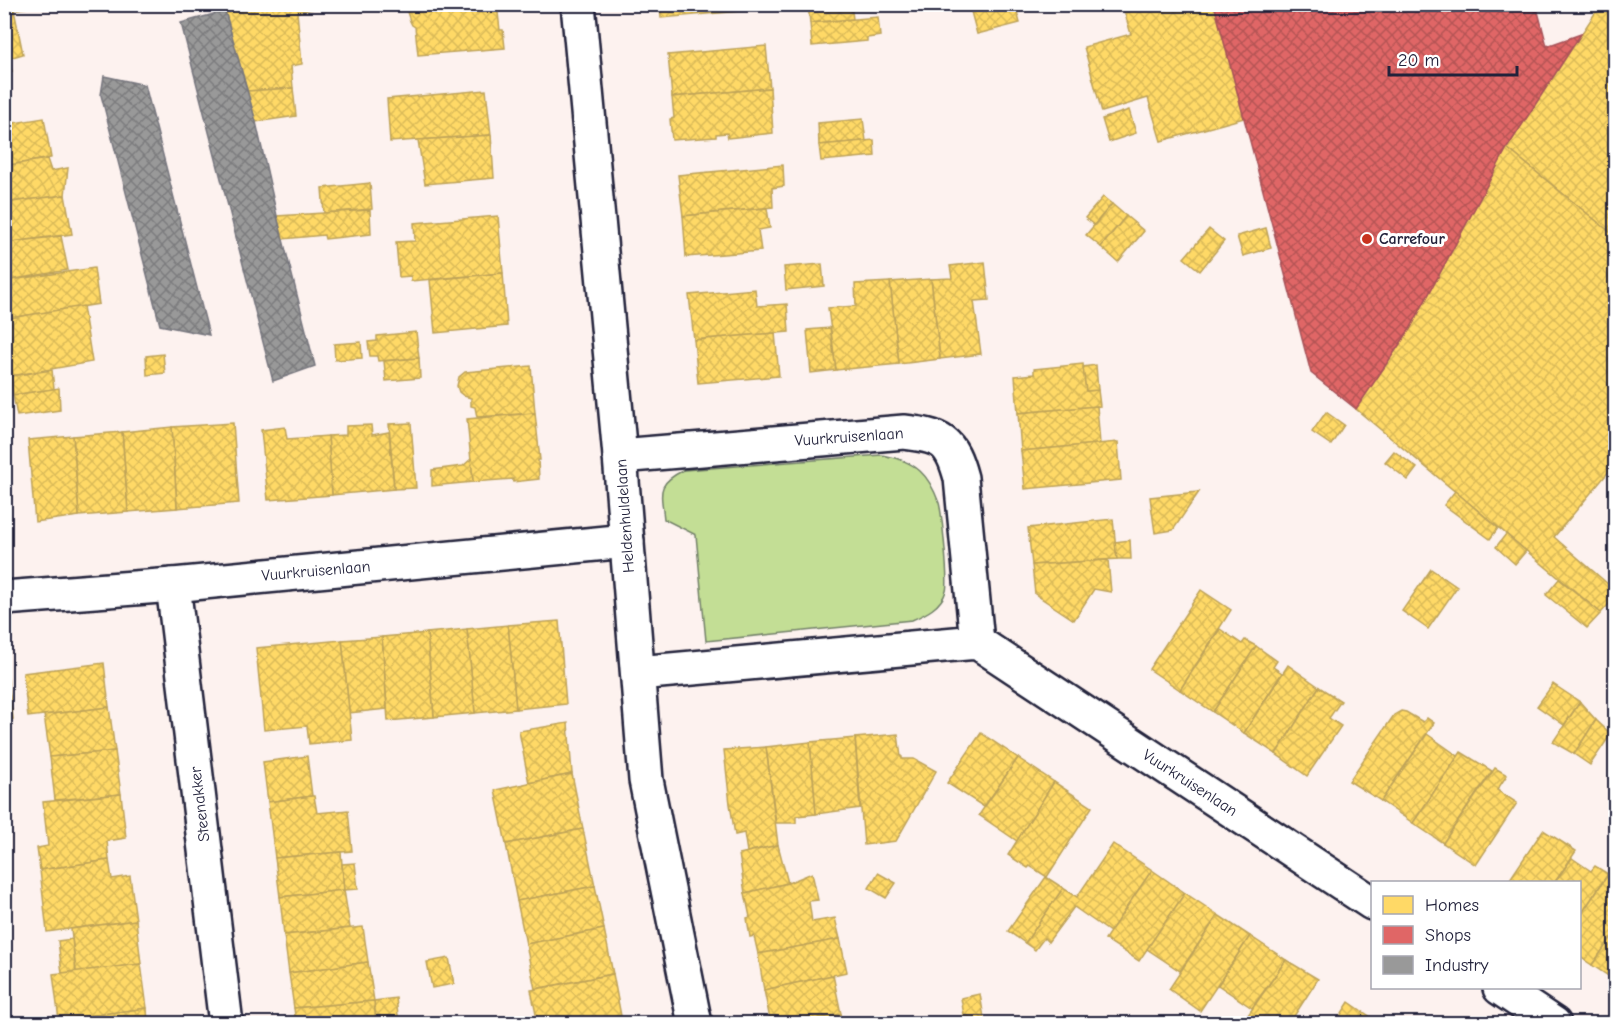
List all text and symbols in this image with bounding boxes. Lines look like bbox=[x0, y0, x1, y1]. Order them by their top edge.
scale bar bbox=[1389, 39, 1516, 77]
text: 20 m bbox=[1398, 50, 1439, 71]
place label: Carrefour bbox=[1379, 230, 1445, 248]
marker: Carrefour bbox=[1360, 232, 1374, 246]
street label: Vuurkruisenlaan bbox=[794, 424, 904, 450]
street label: Heldenhuldelaan bbox=[612, 458, 638, 574]
street label: Vuurkruisenlaan bbox=[261, 557, 371, 585]
street label: Vuurkruisenlaan bbox=[1139, 746, 1241, 820]
street label: Steenakker bbox=[186, 765, 214, 843]
legend bbox=[1371, 881, 1581, 989]
text: Homes bbox=[1425, 895, 1479, 916]
text: Shops bbox=[1425, 925, 1471, 946]
text: Industry bbox=[1425, 955, 1490, 976]

